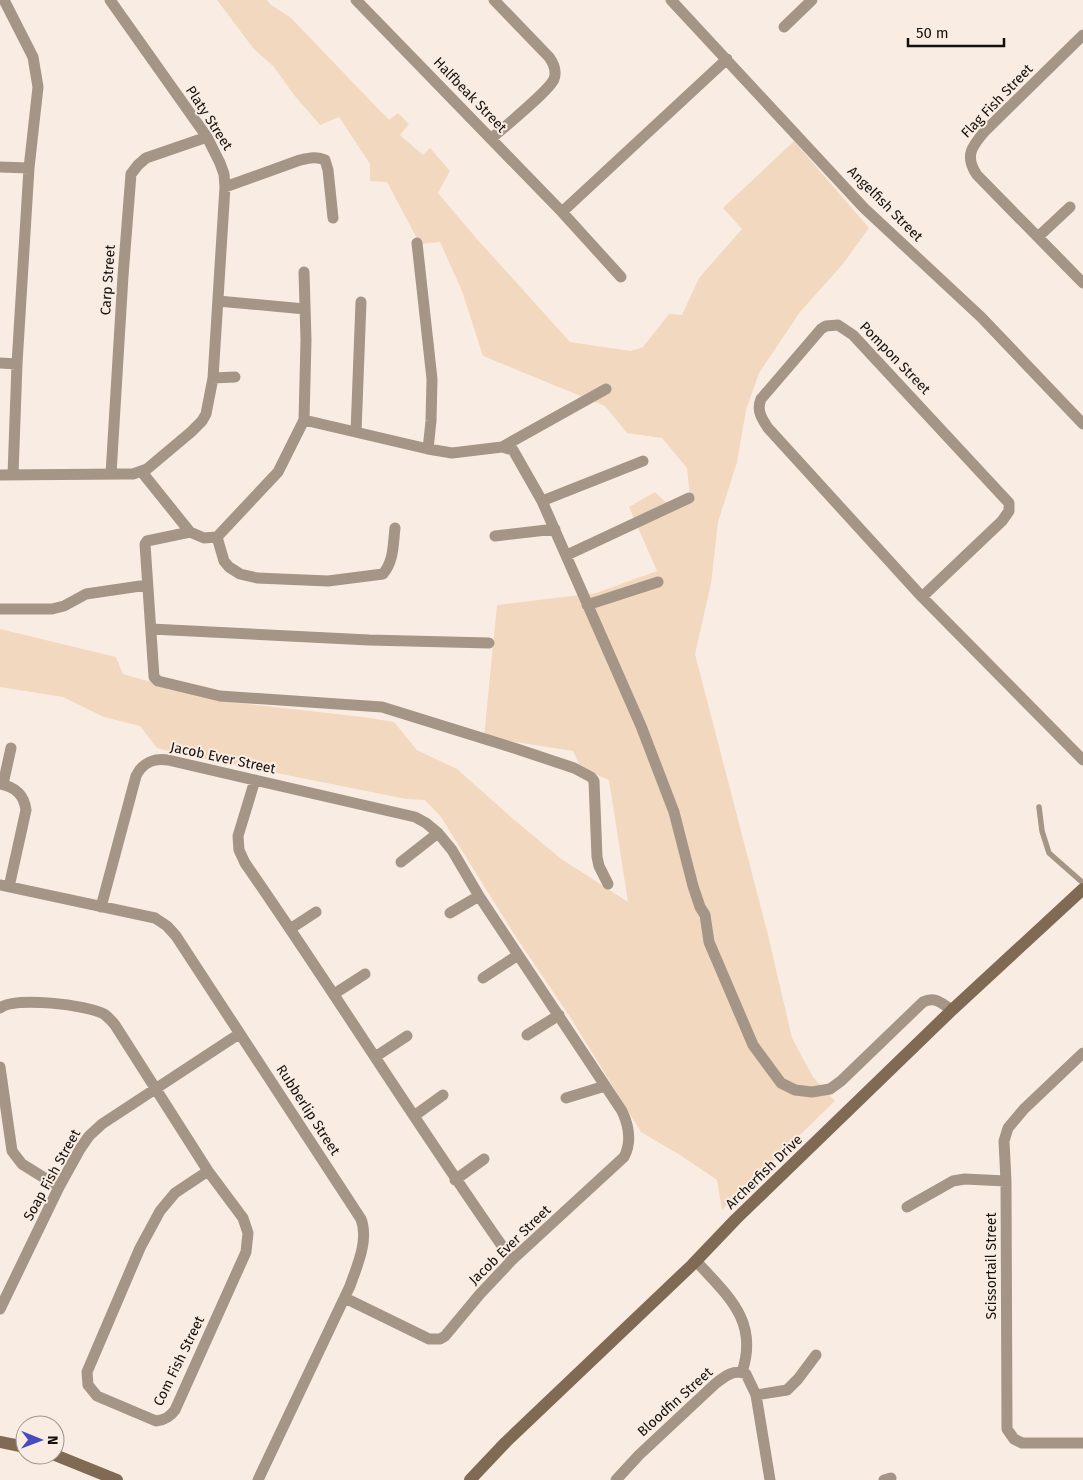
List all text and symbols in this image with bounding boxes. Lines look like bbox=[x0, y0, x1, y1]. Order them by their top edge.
scale bar bbox=[908, 15, 1004, 47]
text: 50 m bbox=[916, 24, 949, 42]
street label: Halfbeak Street bbox=[430, 54, 511, 137]
street label: Flag Fish Street bbox=[958, 60, 1037, 141]
street label: Platy Street bbox=[182, 83, 237, 154]
street label: Angelfish Street bbox=[844, 163, 927, 246]
street label: Carp Street bbox=[97, 243, 119, 316]
street label: Pompon Street bbox=[856, 318, 935, 398]
street label: Jacob Ever Street bbox=[169, 739, 278, 778]
street label: Rubberlip Street bbox=[272, 1062, 344, 1159]
street label: Soap Fish Street bbox=[20, 1125, 85, 1224]
street label: Archerfish Drive bbox=[722, 1131, 806, 1213]
street label: Jacob Ever Street bbox=[466, 1201, 555, 1288]
street label: Scissortail Street bbox=[983, 1212, 1000, 1320]
street label: Com Fish Street bbox=[150, 1312, 209, 1409]
street label: Bloodfin Street bbox=[634, 1363, 717, 1440]
north arrow bbox=[15, 1415, 65, 1465]
text: N bbox=[44, 1435, 61, 1445]

